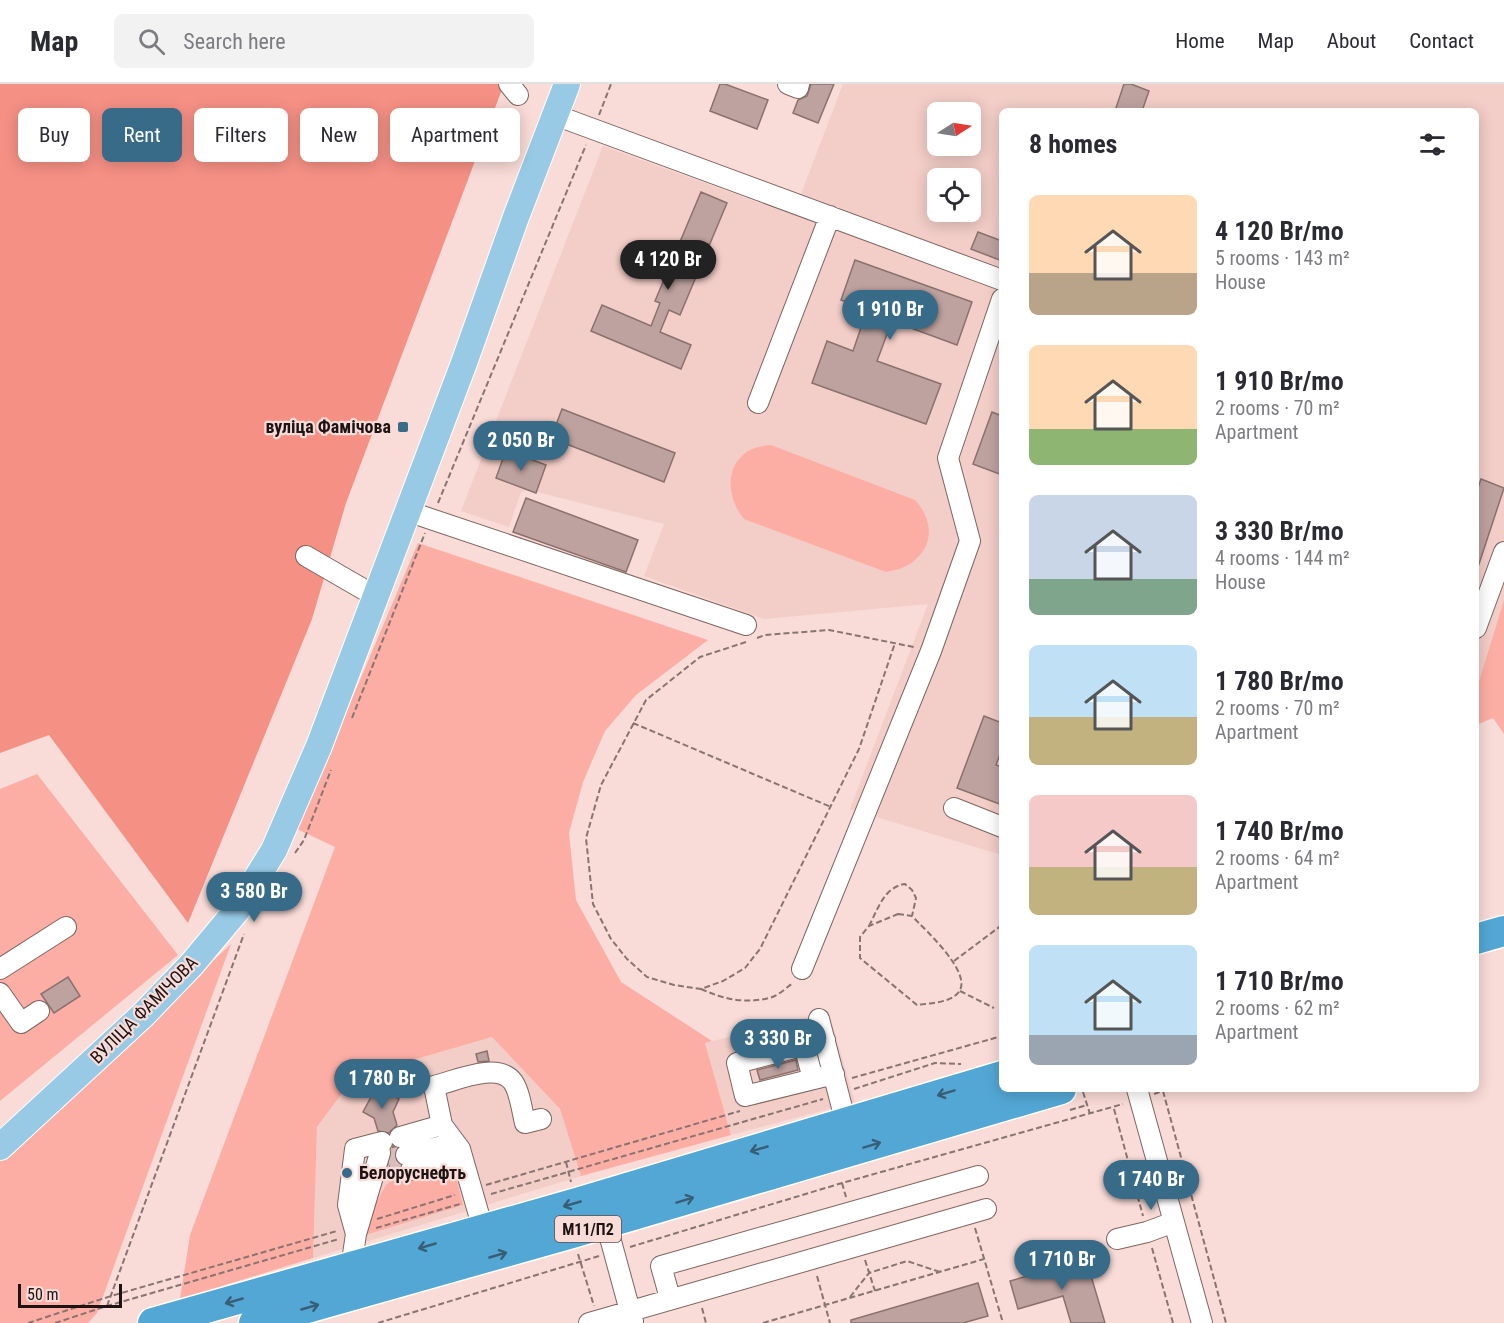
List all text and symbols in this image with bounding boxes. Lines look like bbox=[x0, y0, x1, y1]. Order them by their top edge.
search box bbox=[114, 14, 534, 68]
text: Map bbox=[30, 25, 78, 58]
icon: search bbox=[135, 25, 168, 58]
text: Search here bbox=[183, 29, 286, 54]
text: Home bbox=[1175, 29, 1225, 53]
text: Map bbox=[1258, 29, 1294, 53]
text: About bbox=[1327, 29, 1376, 53]
text: Contact bbox=[1409, 29, 1474, 53]
north arrow bbox=[927, 102, 981, 156]
map controls bbox=[927, 102, 981, 222]
chip: Buy bbox=[18, 108, 90, 162]
chip: Rent bbox=[102, 108, 182, 162]
chip: Filters bbox=[194, 108, 288, 162]
chip: New bbox=[300, 108, 378, 162]
chip: Apartment bbox=[390, 108, 520, 162]
icon: filters bbox=[1416, 128, 1449, 161]
text: 8 homes bbox=[1029, 129, 1117, 159]
button: locate bbox=[927, 168, 981, 222]
text: 4 120 Br/mo bbox=[1215, 216, 1344, 246]
icon: home bbox=[1077, 219, 1149, 291]
pin: 4 120 Br bbox=[606, 240, 730, 291]
text: 5 rooms · 143 m² bbox=[1215, 246, 1350, 270]
text: 4 120 Br bbox=[634, 247, 702, 271]
text: House bbox=[1215, 270, 1266, 294]
pin: 1 910 Br bbox=[828, 290, 952, 341]
text: 1 910 Br bbox=[856, 297, 924, 321]
text: 1 910 Br/mo bbox=[1215, 366, 1344, 396]
icon: home bbox=[1077, 369, 1149, 441]
text: 2 rooms · 70 m² bbox=[1215, 396, 1340, 420]
place label: вуліца Фамічова bbox=[265, 416, 391, 437]
marker: вуліца Фамічова bbox=[396, 420, 410, 434]
text: Apartment bbox=[1215, 420, 1299, 444]
pin: 2 050 Br bbox=[459, 421, 583, 472]
text: 2 050 Br bbox=[487, 428, 555, 452]
text: 3 330 Br/mo bbox=[1215, 516, 1344, 546]
icon: home bbox=[1077, 519, 1149, 591]
text: 4 rooms · 144 m² bbox=[1215, 546, 1350, 570]
text: House bbox=[1215, 570, 1266, 594]
text: 1 780 Br/mo bbox=[1215, 666, 1344, 696]
icon: home bbox=[1077, 669, 1149, 741]
text: 2 rooms · 70 m² bbox=[1215, 696, 1340, 720]
text: Apartment bbox=[1215, 720, 1299, 744]
text: 1 740 Br/mo bbox=[1215, 816, 1344, 846]
icon: home bbox=[1077, 819, 1149, 891]
text: 2 rooms · 64 m² bbox=[1215, 846, 1340, 870]
text: Apartment bbox=[1215, 870, 1299, 894]
pin: 3 580 Br bbox=[192, 872, 316, 923]
text: 3 580 Br bbox=[220, 879, 288, 903]
street label: ВУЛІЦА ФАМІЧОВА bbox=[86, 951, 202, 1068]
text: 1 710 Br/mo bbox=[1215, 966, 1344, 996]
icon: home bbox=[1077, 969, 1149, 1041]
text: 2 rooms · 62 m² bbox=[1215, 996, 1340, 1020]
pin: 3 330 Br bbox=[716, 1019, 840, 1070]
text: Apartment bbox=[1215, 1020, 1299, 1044]
text: 3 330 Br bbox=[744, 1026, 812, 1050]
pin: 1 780 Br bbox=[320, 1059, 444, 1110]
text: 1 780 Br bbox=[348, 1066, 416, 1090]
one-way arrow bbox=[937, 1088, 956, 1099]
one-way arrow bbox=[862, 1139, 881, 1150]
one-way arrow bbox=[750, 1144, 769, 1155]
pin: 1 740 Br bbox=[1089, 1160, 1213, 1211]
place label: Белоруснефть bbox=[359, 1162, 466, 1183]
marker: Белоруснефть bbox=[340, 1166, 354, 1180]
text: 1 740 Br bbox=[1117, 1167, 1185, 1191]
one-way arrow bbox=[675, 1194, 694, 1205]
one-way arrow bbox=[563, 1199, 582, 1210]
road number: М11/П2 bbox=[555, 1216, 621, 1242]
pin: 1 710 Br bbox=[1000, 1240, 1124, 1291]
one-way arrow bbox=[418, 1241, 437, 1252]
text: 1 710 Br bbox=[1028, 1247, 1096, 1271]
one-way arrow bbox=[488, 1249, 507, 1260]
scale bar bbox=[18, 1281, 122, 1308]
text: 50 m bbox=[27, 1285, 59, 1304]
one-way arrow bbox=[224, 1295, 243, 1307]
one-way arrow bbox=[300, 1301, 319, 1312]

